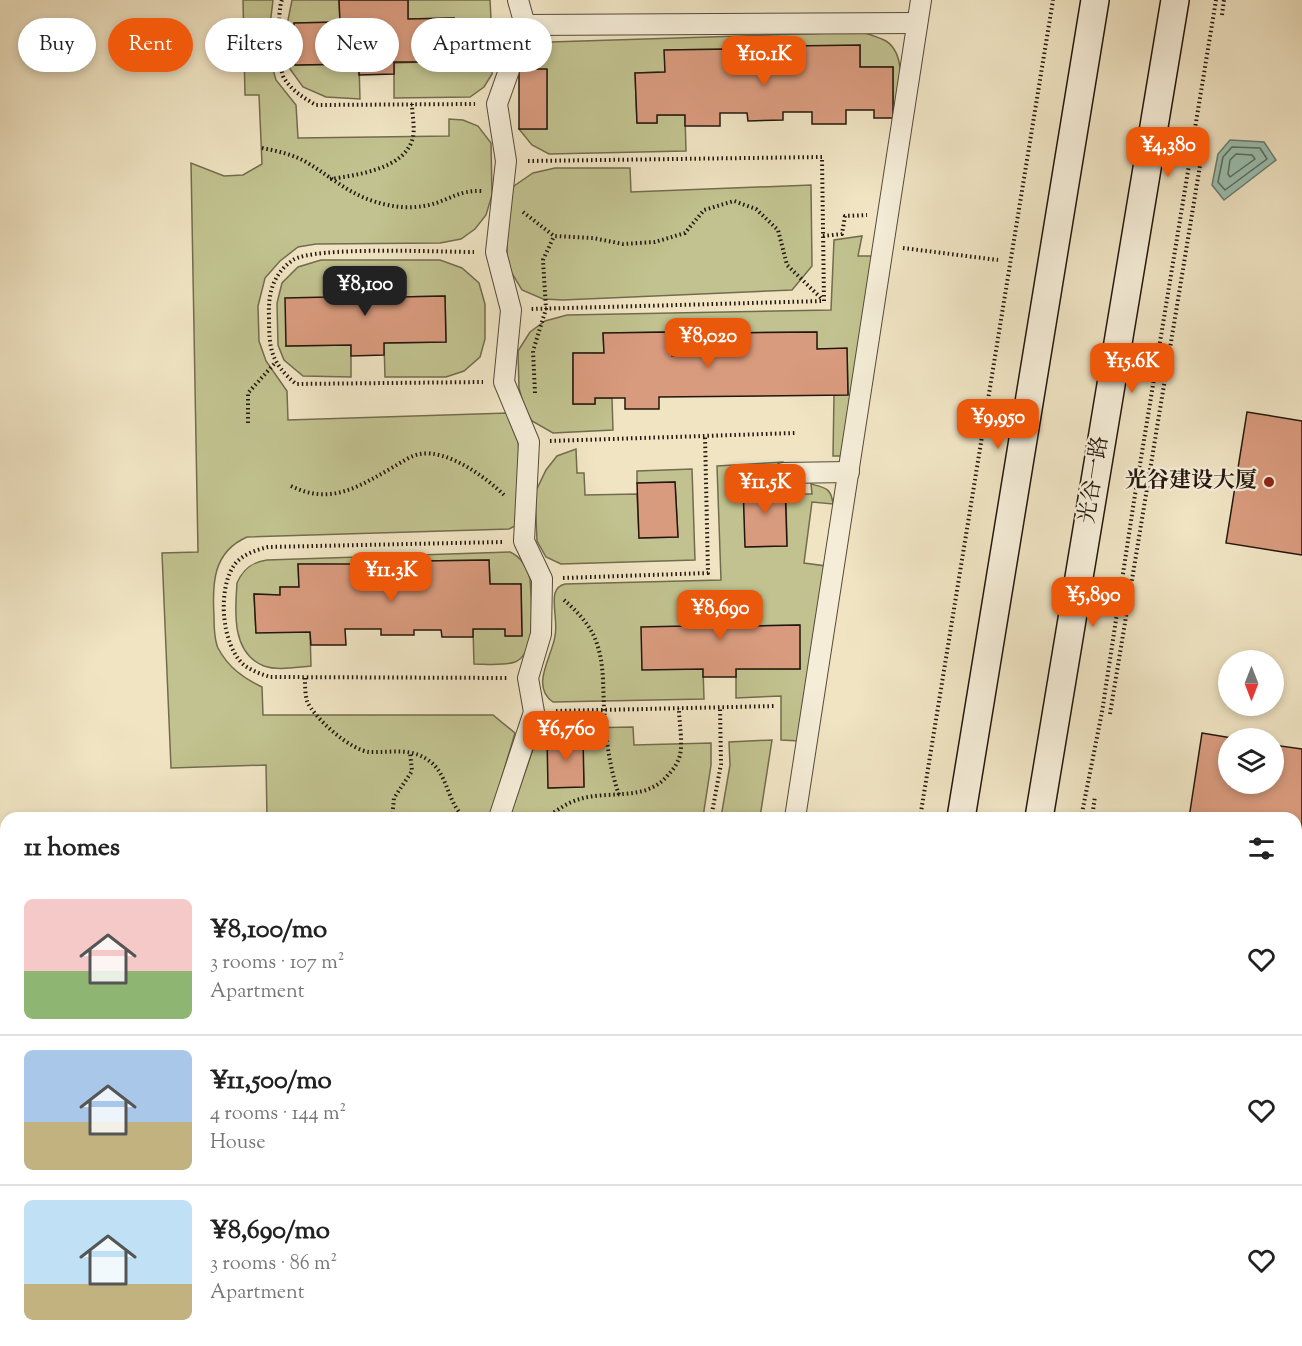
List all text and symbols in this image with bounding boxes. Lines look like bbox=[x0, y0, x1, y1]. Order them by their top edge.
chip: Buy bbox=[18, 18, 96, 72]
chip: Rent bbox=[108, 18, 193, 72]
chip: Filters bbox=[205, 18, 303, 72]
chip: New bbox=[315, 18, 399, 72]
chip: Apartment bbox=[411, 18, 552, 72]
pin: ¥10.1K bbox=[715, 36, 813, 87]
text: ¥10.1K bbox=[736, 41, 792, 70]
pin: ¥4,380 bbox=[1119, 127, 1217, 178]
text: ¥4,380 bbox=[1140, 132, 1196, 161]
pin: ¥8,100 bbox=[316, 266, 414, 317]
text: ¥8,100 bbox=[337, 271, 393, 300]
pin: ¥8,020 bbox=[659, 318, 757, 369]
text: ¥8,020 bbox=[679, 323, 737, 352]
pin: ¥15.6K bbox=[1083, 343, 1181, 394]
text: ¥15.6K bbox=[1104, 348, 1160, 377]
pin: ¥9,950 bbox=[949, 399, 1047, 450]
text: ¥9,950 bbox=[971, 404, 1025, 433]
street label: 光谷一路 bbox=[1072, 434, 1118, 526]
pin: ¥11.5K bbox=[716, 464, 814, 515]
place label: 光谷建设大厦 bbox=[1125, 466, 1257, 498]
text: ¥11.5K bbox=[739, 469, 791, 498]
marker: 光谷建设大厦 bbox=[1262, 475, 1276, 489]
pin: ¥11.3K bbox=[342, 552, 440, 603]
text: ¥11.3K bbox=[364, 557, 418, 586]
pin: ¥5,890 bbox=[1044, 577, 1142, 628]
text: ¥5,890 bbox=[1065, 582, 1121, 611]
pin: ¥8,690 bbox=[671, 590, 769, 641]
text: ¥8,690 bbox=[691, 595, 749, 624]
north arrow bbox=[1218, 650, 1284, 716]
map controls bbox=[1218, 650, 1284, 794]
pin: ¥6,760 bbox=[517, 711, 615, 762]
text: ¥6,760 bbox=[537, 716, 595, 745]
button: layers bbox=[1218, 728, 1284, 794]
text: 11 homes bbox=[24, 830, 120, 867]
icon: filters bbox=[1245, 832, 1278, 865]
text: ¥8,100/mo bbox=[210, 912, 327, 949]
icon: home bbox=[72, 923, 144, 995]
icon: heart bbox=[1245, 943, 1278, 976]
text: 3 rooms · 107 m² bbox=[210, 949, 344, 978]
text: Apartment bbox=[210, 978, 305, 1007]
text: ¥11,500/mo bbox=[210, 1063, 332, 1100]
icon: home bbox=[72, 1074, 144, 1146]
icon: heart bbox=[1245, 1094, 1278, 1127]
text: 4 rooms · 144 m² bbox=[210, 1100, 346, 1129]
text: House bbox=[210, 1129, 265, 1158]
text: ¥8,690/mo bbox=[210, 1213, 330, 1250]
icon: home bbox=[72, 1224, 144, 1296]
icon: heart bbox=[1245, 1244, 1278, 1277]
text: 3 rooms · 86 m² bbox=[210, 1250, 337, 1279]
text: Apartment bbox=[210, 1279, 305, 1308]

